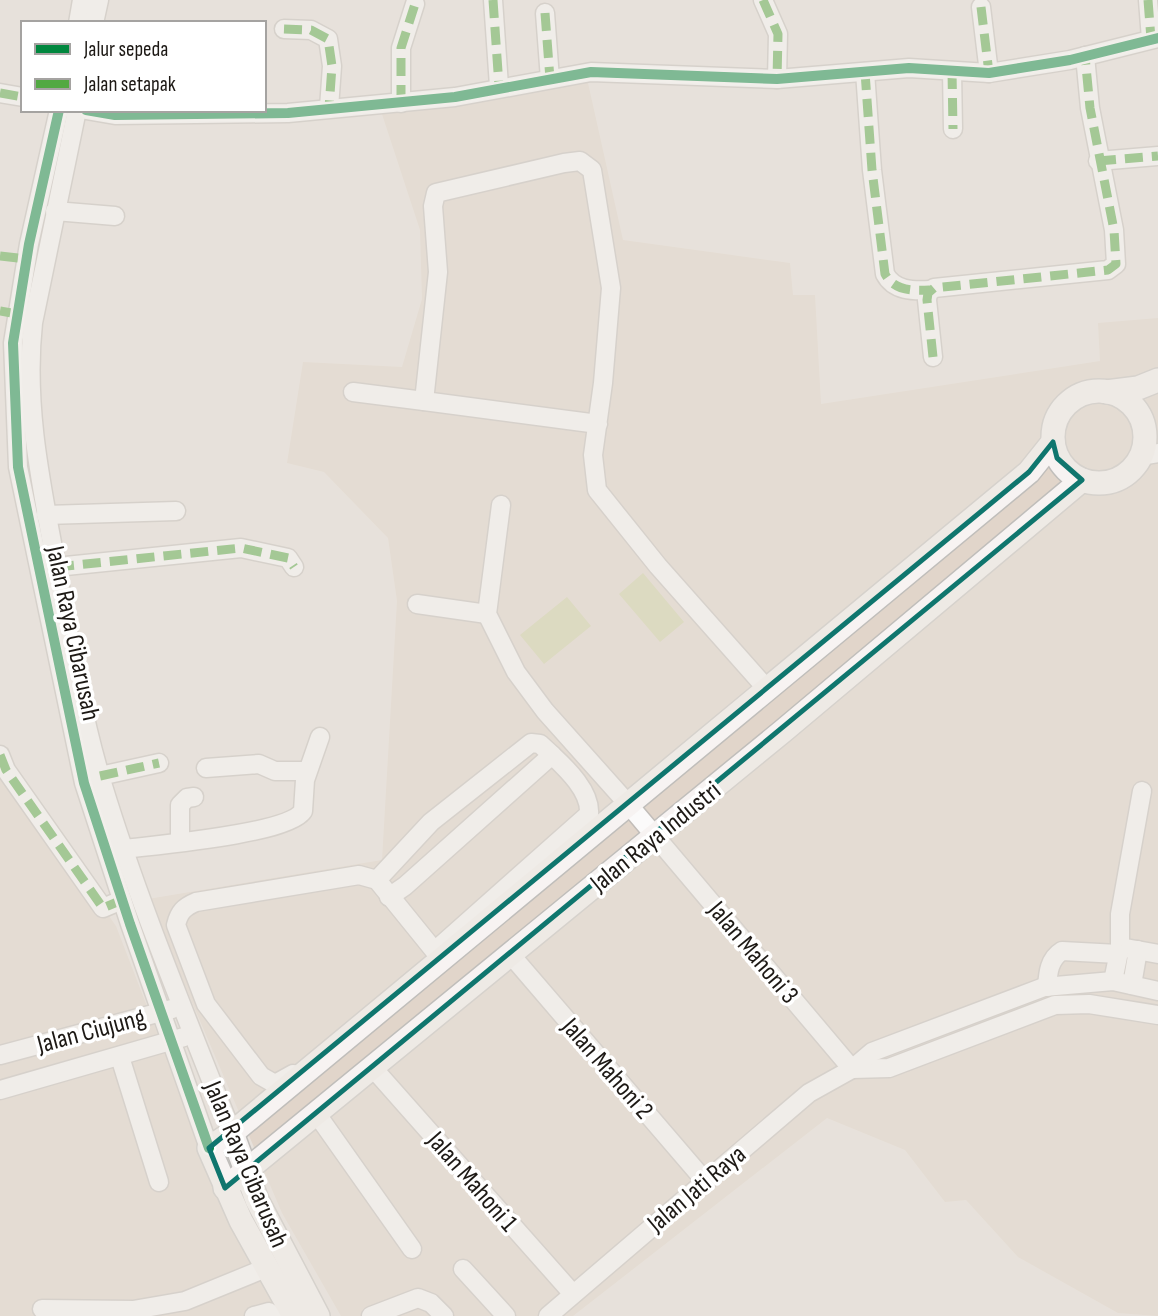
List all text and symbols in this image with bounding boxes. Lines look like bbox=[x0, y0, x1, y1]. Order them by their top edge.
legend bbox=[21, 21, 266, 112]
text: Jalur sepeda bbox=[83, 37, 168, 62]
text: Jalan setapak bbox=[83, 72, 176, 97]
street label: Jalan Raya Cibarusah bbox=[39, 542, 106, 723]
street label: Jalan Raya Industri bbox=[584, 775, 727, 900]
street label: Jalan Mahoni 3 bbox=[701, 895, 805, 1010]
street label: Jalan Ciujung bbox=[33, 1002, 149, 1061]
street label: Jalan Mahoni 2 bbox=[554, 1011, 659, 1126]
street label: Jalan Raya Cibarusah bbox=[196, 1076, 295, 1252]
street label: Jalan Mahoni 1 bbox=[419, 1125, 524, 1238]
street label: Jalan Jati Raya bbox=[641, 1139, 752, 1240]

